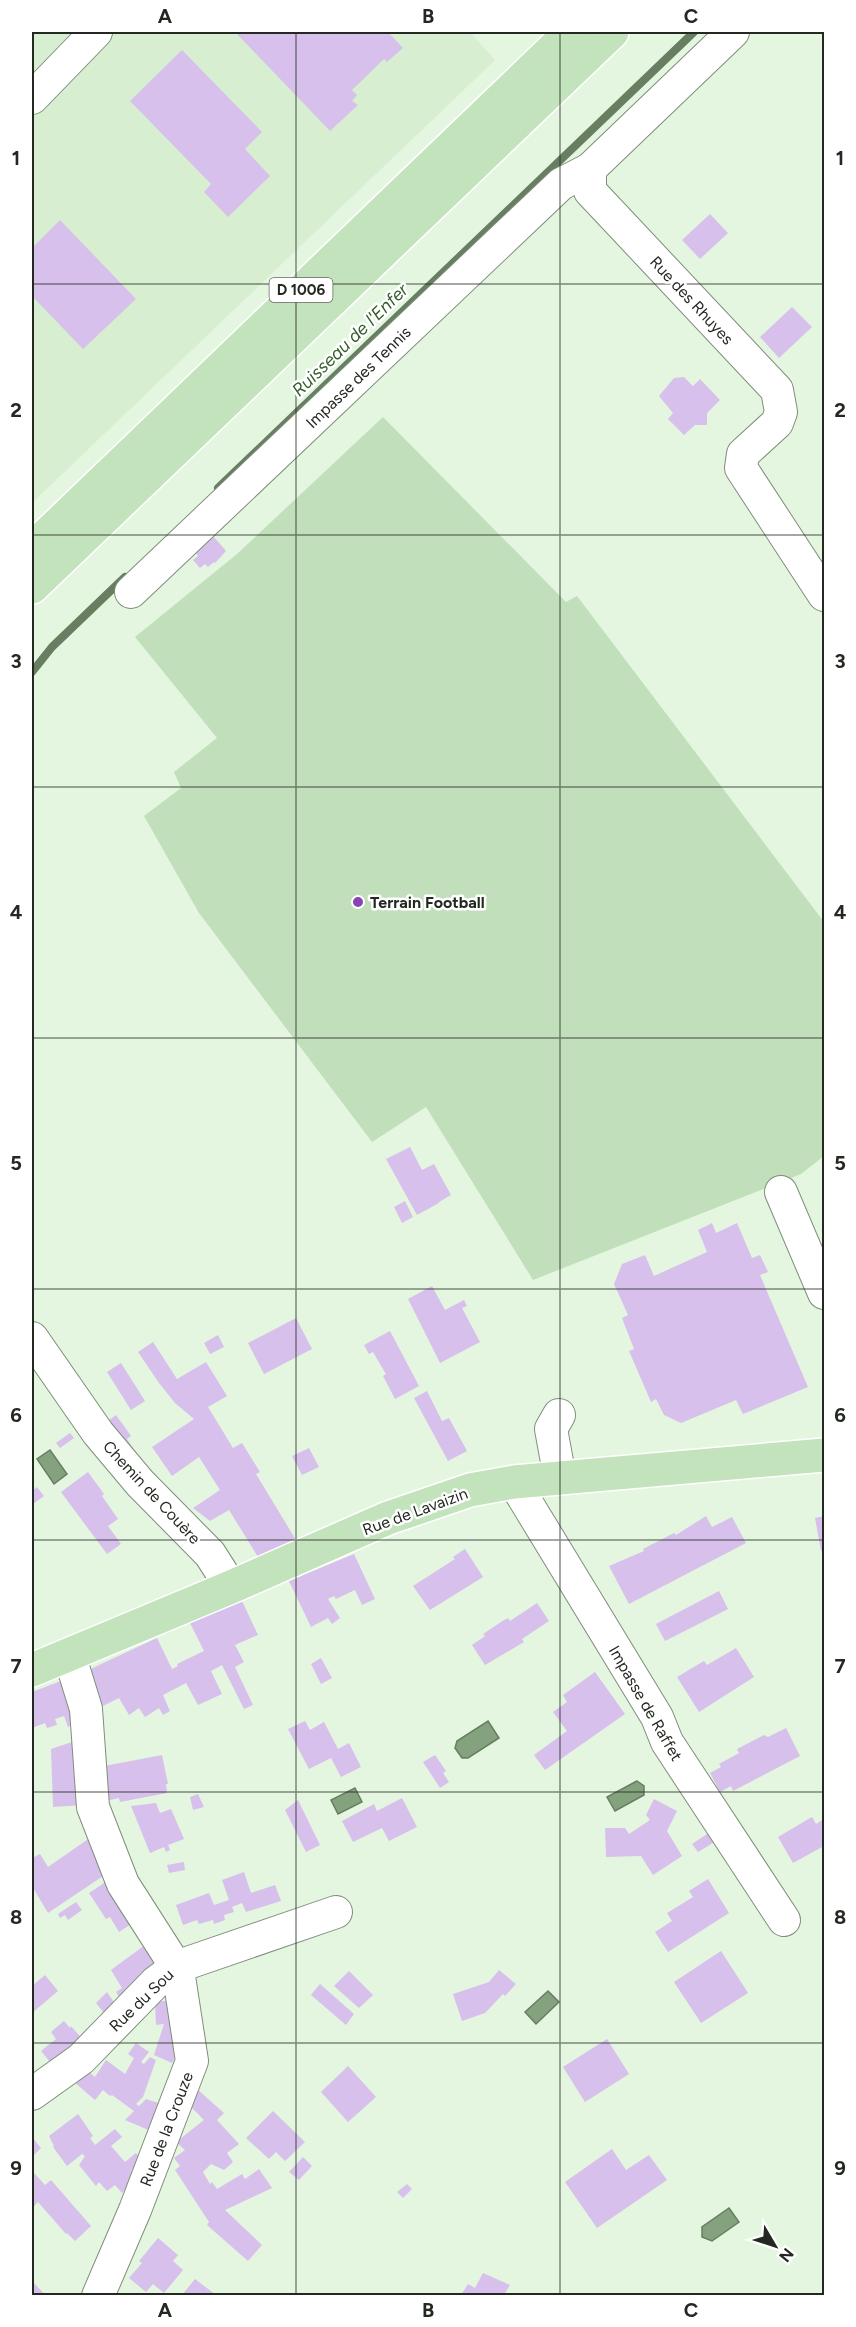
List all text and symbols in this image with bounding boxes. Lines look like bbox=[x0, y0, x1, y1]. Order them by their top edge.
text: A bbox=[158, 4, 173, 28]
text: B bbox=[422, 4, 434, 28]
text: C bbox=[684, 4, 698, 28]
text: 1 bbox=[12, 146, 20, 170]
text: 1 bbox=[836, 146, 844, 170]
street label: Rue des Rhuyes bbox=[646, 252, 737, 348]
road number: D 1006 bbox=[270, 278, 332, 302]
water label: Ruisseau de l'Enfer bbox=[287, 278, 413, 401]
street label: Impasse des Tennis bbox=[302, 322, 415, 432]
text: 2 bbox=[10, 398, 22, 422]
text: 2 bbox=[834, 398, 846, 422]
text: 3 bbox=[10, 649, 22, 673]
text: 3 bbox=[834, 649, 846, 673]
place label: Terrain Football bbox=[370, 893, 485, 912]
marker: Terrain Football bbox=[351, 895, 365, 909]
text: 4 bbox=[10, 900, 23, 924]
text: 4 bbox=[834, 900, 847, 924]
text: 5 bbox=[10, 1151, 22, 1175]
text: 5 bbox=[834, 1151, 846, 1175]
text: 6 bbox=[10, 1403, 22, 1427]
text: 6 bbox=[834, 1403, 846, 1427]
street label: Chemin de Couère bbox=[99, 1437, 204, 1548]
street label: Rue de Lavaizin bbox=[360, 1484, 470, 1539]
street label: Impasse de Raffet bbox=[605, 1642, 686, 1764]
text: 7 bbox=[10, 1654, 22, 1678]
text: 7 bbox=[834, 1654, 846, 1678]
text: 8 bbox=[10, 1905, 22, 1929]
text: 8 bbox=[834, 1905, 846, 1929]
street label: Rue du Sou bbox=[105, 1965, 177, 2036]
street label: Rue de la Crouze bbox=[136, 2069, 197, 2189]
text: 9 bbox=[10, 2156, 22, 2180]
text: 9 bbox=[834, 2156, 846, 2180]
north arrow bbox=[745, 2216, 805, 2276]
text: N bbox=[775, 2244, 798, 2266]
text: A bbox=[158, 2298, 173, 2322]
text: B bbox=[422, 2298, 434, 2322]
text: C bbox=[684, 2298, 698, 2322]

